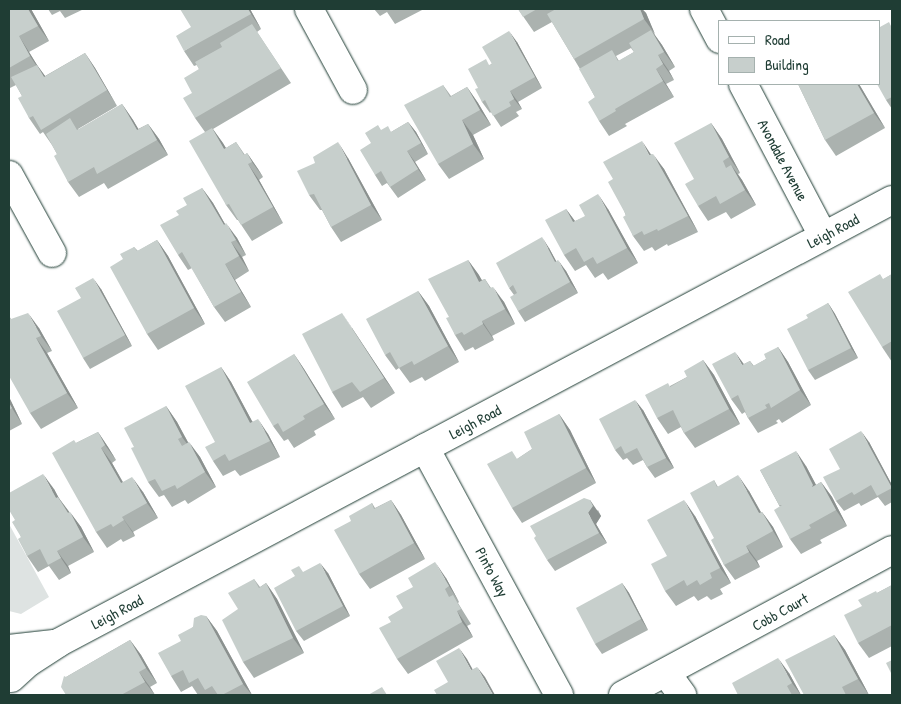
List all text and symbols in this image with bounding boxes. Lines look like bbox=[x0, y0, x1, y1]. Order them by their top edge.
legend bbox=[718, 20, 881, 85]
text: Road bbox=[765, 29, 790, 50]
text: Building bbox=[765, 54, 809, 75]
street label: Avondale Avenue bbox=[754, 116, 812, 204]
street label: Leigh Road bbox=[804, 210, 862, 252]
street label: Leigh Road bbox=[446, 401, 504, 443]
street label: Pinto Way bbox=[472, 544, 512, 600]
street label: Cobb Court bbox=[749, 589, 811, 635]
street label: Leigh Road bbox=[88, 591, 146, 633]

